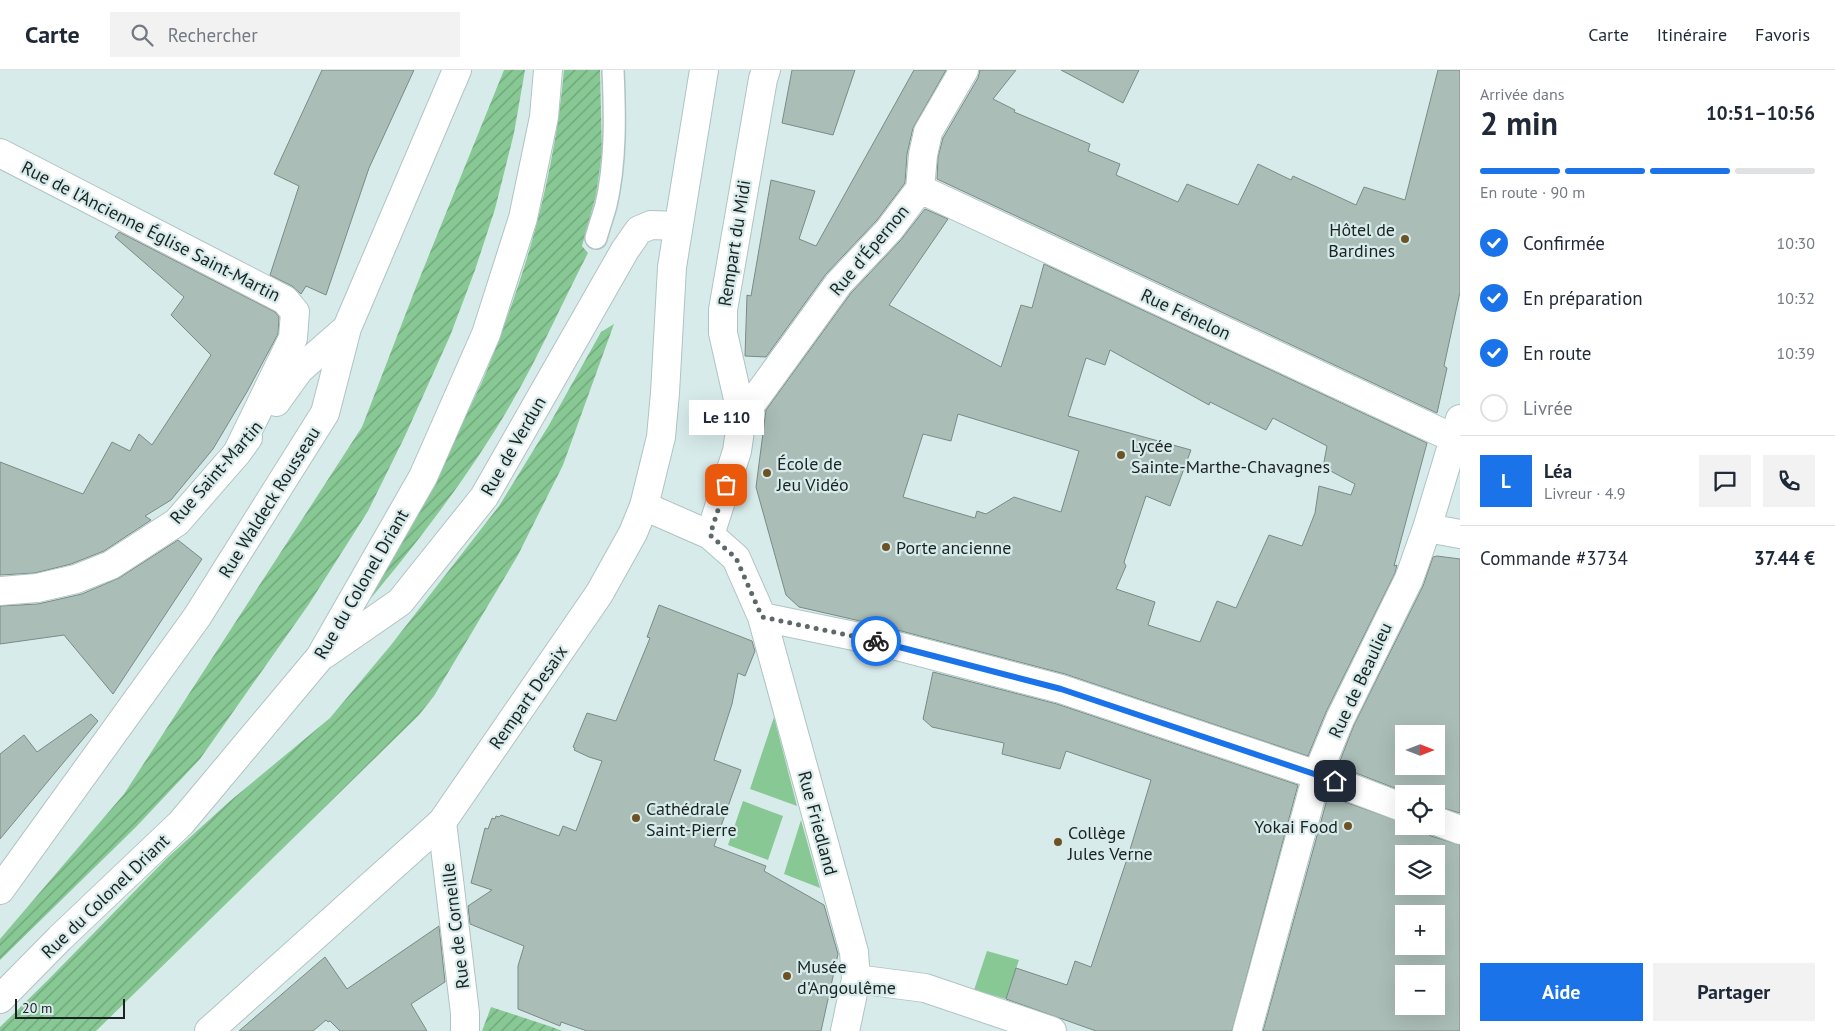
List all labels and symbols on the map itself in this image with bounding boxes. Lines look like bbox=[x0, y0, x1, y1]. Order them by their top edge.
street label: Rue de l'Ancienne Église Saint-Martin bbox=[18, 155, 284, 307]
street label: Rempart du Midi bbox=[713, 178, 755, 308]
street label: Rue d'Épernon bbox=[824, 200, 914, 300]
place label: Hôtel de Bardines bbox=[1328, 218, 1395, 262]
marker: Hôtel de Bardines bbox=[1399, 233, 1411, 245]
street label: Rue Fénelon bbox=[1137, 283, 1235, 345]
street label: Rue de Verdun bbox=[475, 392, 551, 500]
callout: Le 110 bbox=[688, 400, 764, 435]
street label: Rue Saint-Martin bbox=[165, 415, 267, 529]
street label: Rue Waldeck Rousseau bbox=[213, 422, 325, 582]
place label: Lycée Sainte-Marthe-Chavagnes bbox=[1131, 434, 1330, 478]
marker: Lycée Sainte-Marthe-Chavagnes bbox=[1115, 449, 1127, 461]
place label: École de Jeu Vidéo bbox=[776, 452, 849, 496]
pin bbox=[705, 464, 747, 506]
marker: École de Jeu Vidéo bbox=[761, 467, 773, 479]
street label: Rue du Colonel Driant bbox=[309, 505, 413, 663]
place label: Porte ancienne bbox=[896, 536, 1011, 559]
marker: Porte ancienne bbox=[880, 541, 892, 553]
courier bbox=[851, 616, 901, 666]
street label: Rue de Beaulieu bbox=[1323, 618, 1397, 742]
street label: Rempart Desaix bbox=[484, 641, 572, 753]
north arrow bbox=[1395, 725, 1445, 775]
pin bbox=[1314, 760, 1356, 802]
street label: Rue Friedland bbox=[793, 768, 843, 878]
place label: Cathédrale Saint-Pierre bbox=[646, 797, 737, 841]
marker: Cathédrale Saint-Pierre bbox=[630, 812, 642, 824]
place label: Yokai Food bbox=[1254, 815, 1338, 838]
marker: Yokai Food bbox=[1342, 820, 1354, 832]
place label: Collège Jules Verne bbox=[1067, 821, 1153, 865]
street label: Rue du Colonel Driant bbox=[36, 829, 174, 963]
marker: Collège Jules Verne bbox=[1052, 836, 1064, 848]
street label: Rue de Corneille bbox=[436, 862, 474, 990]
place label: Musée d'Angoulême bbox=[797, 955, 896, 999]
marker: Musée d'Angoulême bbox=[781, 970, 793, 982]
scale bar bbox=[15, 996, 125, 1019]

